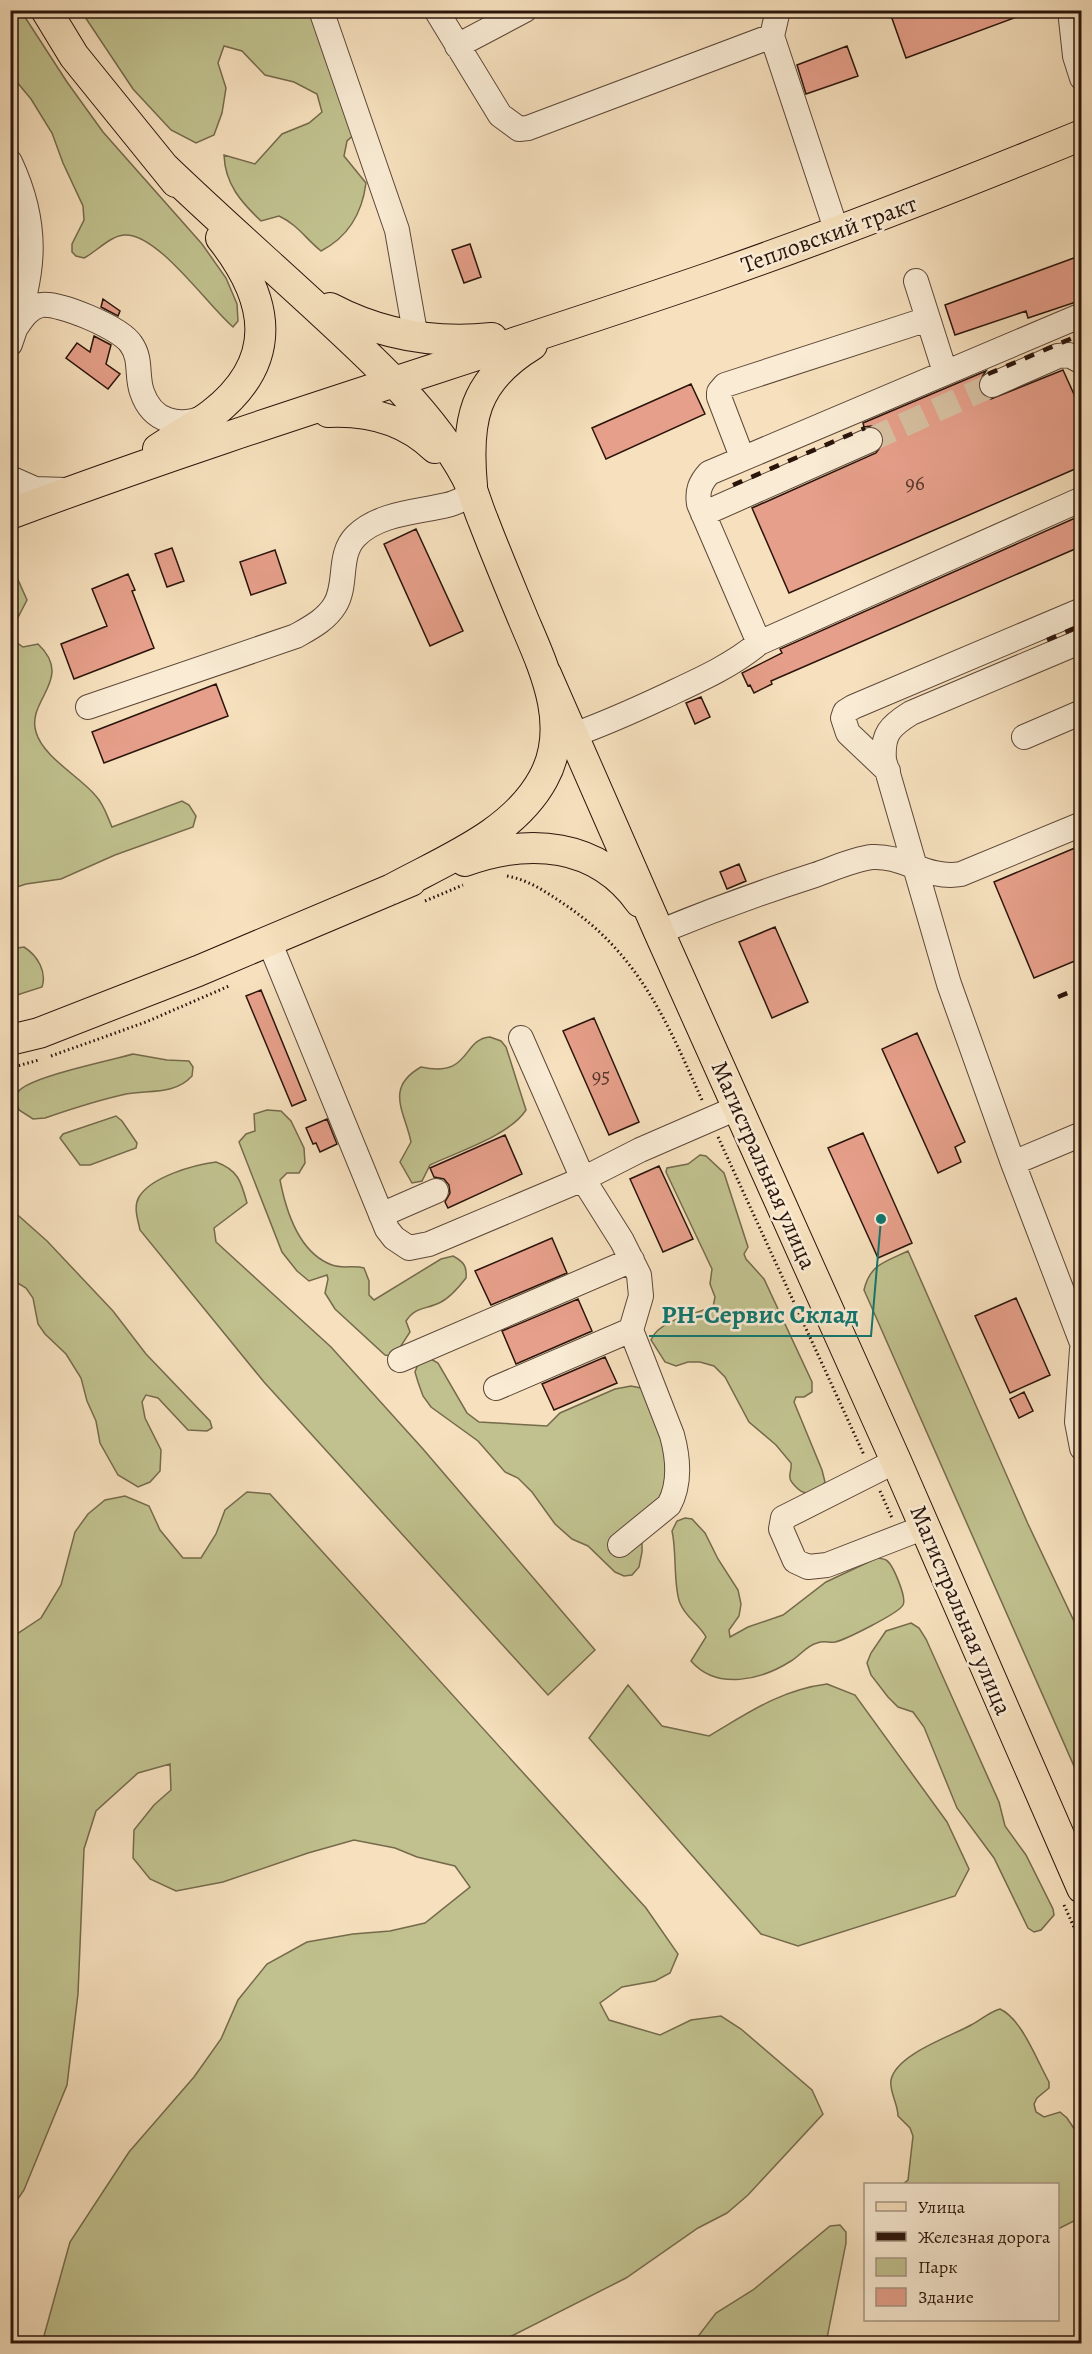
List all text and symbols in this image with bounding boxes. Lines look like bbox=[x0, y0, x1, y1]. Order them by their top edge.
street label: Тепловский тракт bbox=[737, 187, 922, 281]
house number: 96 bbox=[905, 469, 925, 497]
street label: Магистральная улица bbox=[704, 1056, 824, 1274]
house number: 95 bbox=[592, 1062, 610, 1090]
callout: РН-Сервис Cклад bbox=[649, 1292, 871, 1336]
text: РН-Сервис Cклад bbox=[661, 1297, 859, 1332]
street label: Магистральная улица bbox=[902, 1500, 1020, 1720]
legend bbox=[864, 2183, 1059, 2321]
text: Улица bbox=[918, 2195, 966, 2219]
text: Железная дорога bbox=[918, 2225, 1051, 2249]
text: Парк bbox=[918, 2255, 958, 2279]
text: Здание bbox=[918, 2285, 974, 2309]

